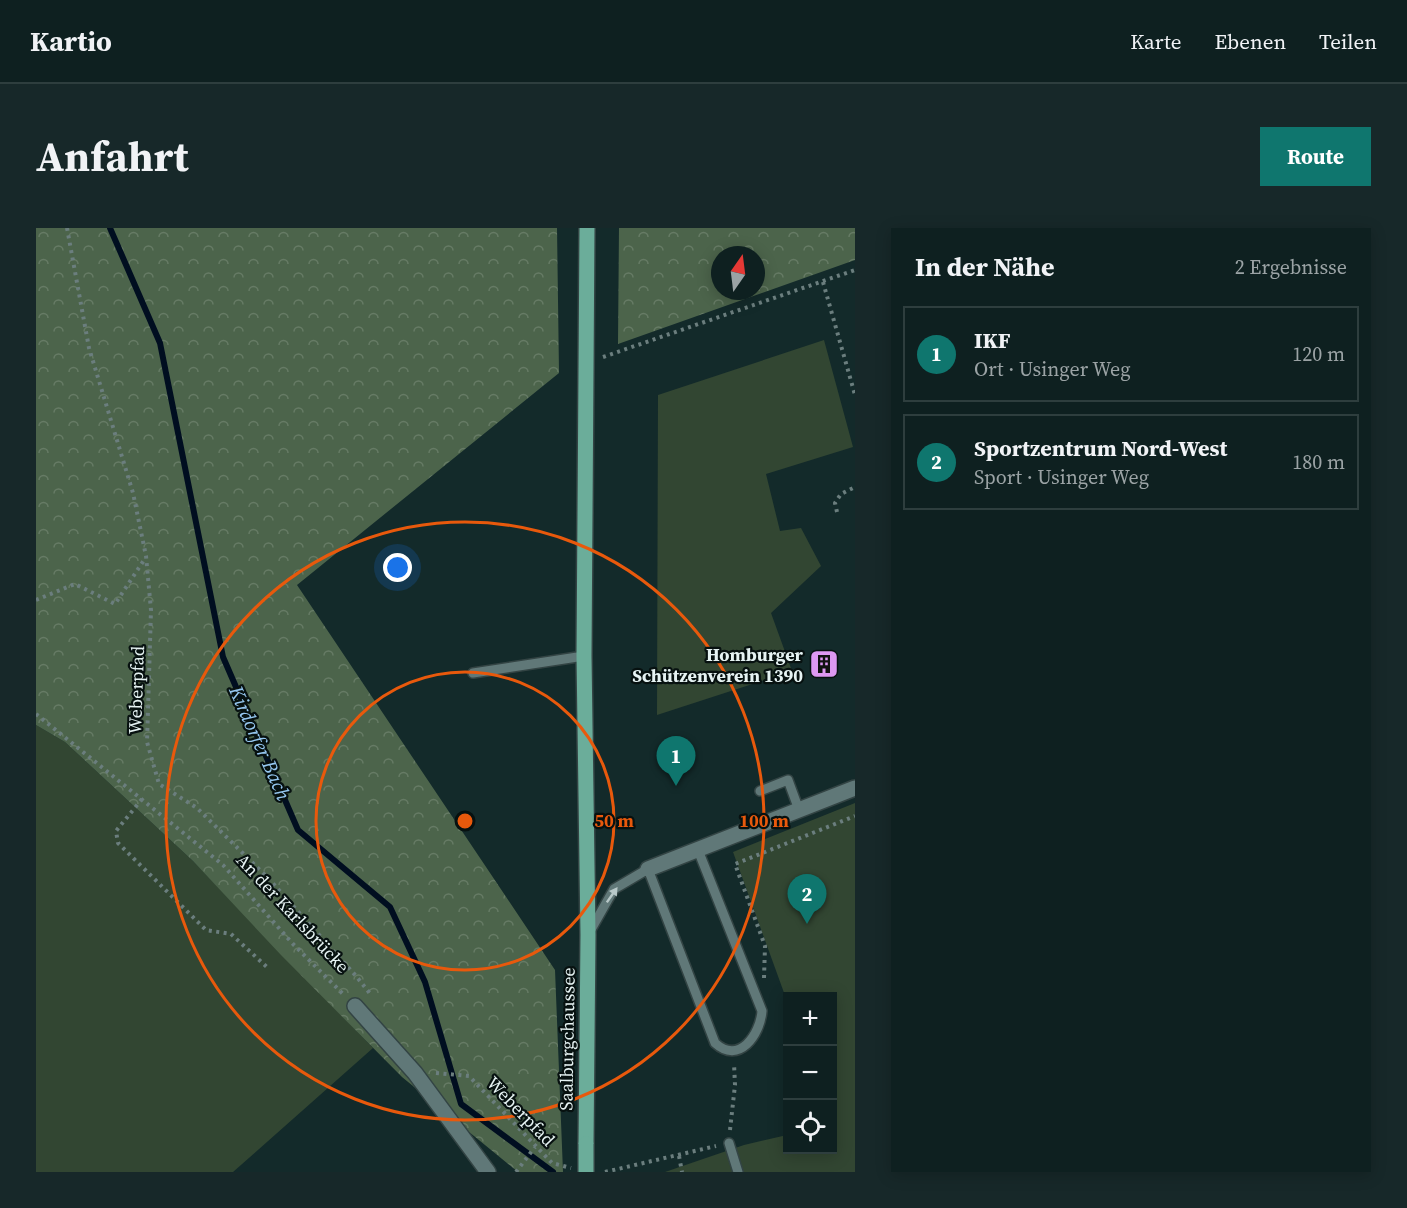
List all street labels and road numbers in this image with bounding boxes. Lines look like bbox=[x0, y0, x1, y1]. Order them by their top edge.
street label: Weberpfad bbox=[122, 645, 150, 735]
street label: An der Karlsbrücke bbox=[231, 848, 355, 978]
street label: Saalburgchaussee bbox=[553, 967, 581, 1111]
street label: Weberpfad bbox=[481, 1071, 561, 1151]

